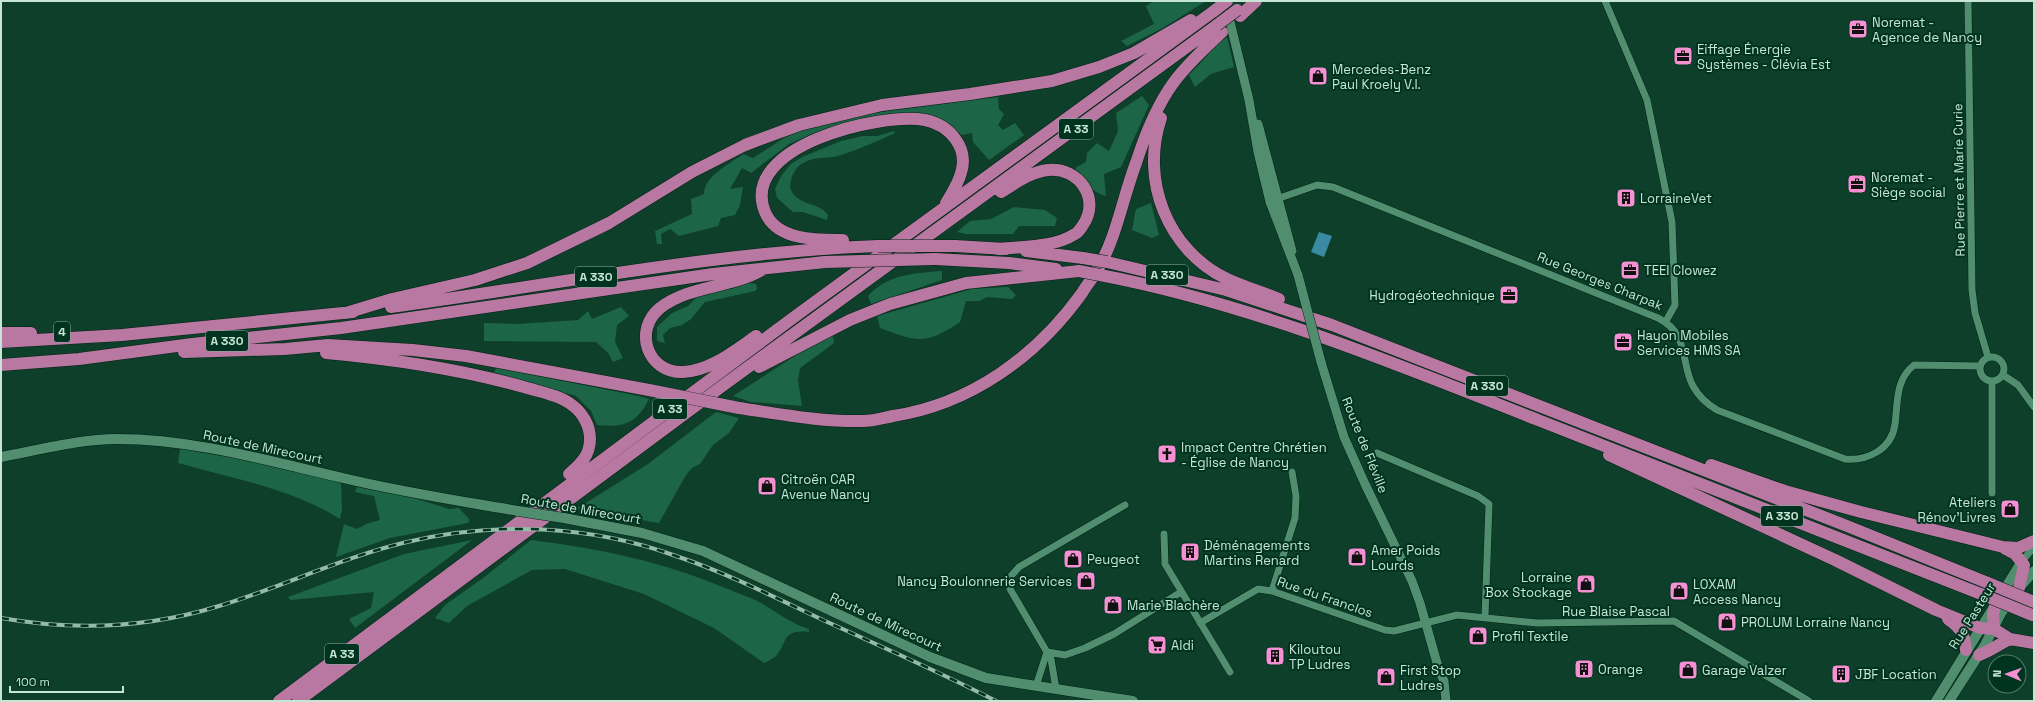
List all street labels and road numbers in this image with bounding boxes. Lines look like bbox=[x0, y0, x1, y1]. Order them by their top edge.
street label: Rue Pierre et Marie Curie bbox=[1949, 103, 1969, 257]
road number: A 33 bbox=[1059, 119, 1093, 139]
street label: Rue Georges Charpak bbox=[1535, 248, 1665, 314]
road number: A 330 bbox=[1146, 265, 1188, 285]
road number: A 330 bbox=[575, 267, 617, 287]
road number: 4 bbox=[54, 322, 70, 342]
road number: A 330 bbox=[206, 331, 248, 351]
road number: A 330 bbox=[1466, 376, 1508, 396]
street label: Route de Fléville bbox=[1338, 394, 1392, 496]
road number: A 33 bbox=[653, 399, 687, 419]
street label: Route de Mirecourt bbox=[202, 426, 324, 468]
street label: Route de Mirecourt bbox=[520, 490, 642, 528]
road number: A 330 bbox=[1761, 506, 1803, 526]
street label: Rue du Franclos bbox=[1275, 573, 1375, 621]
street label: Rue Pasteur bbox=[1945, 579, 1999, 652]
street label: Route de Mirecourt bbox=[827, 589, 945, 655]
street label: Rue Blaise Pascal bbox=[1562, 603, 1670, 620]
road number: A 33 bbox=[325, 644, 359, 664]

